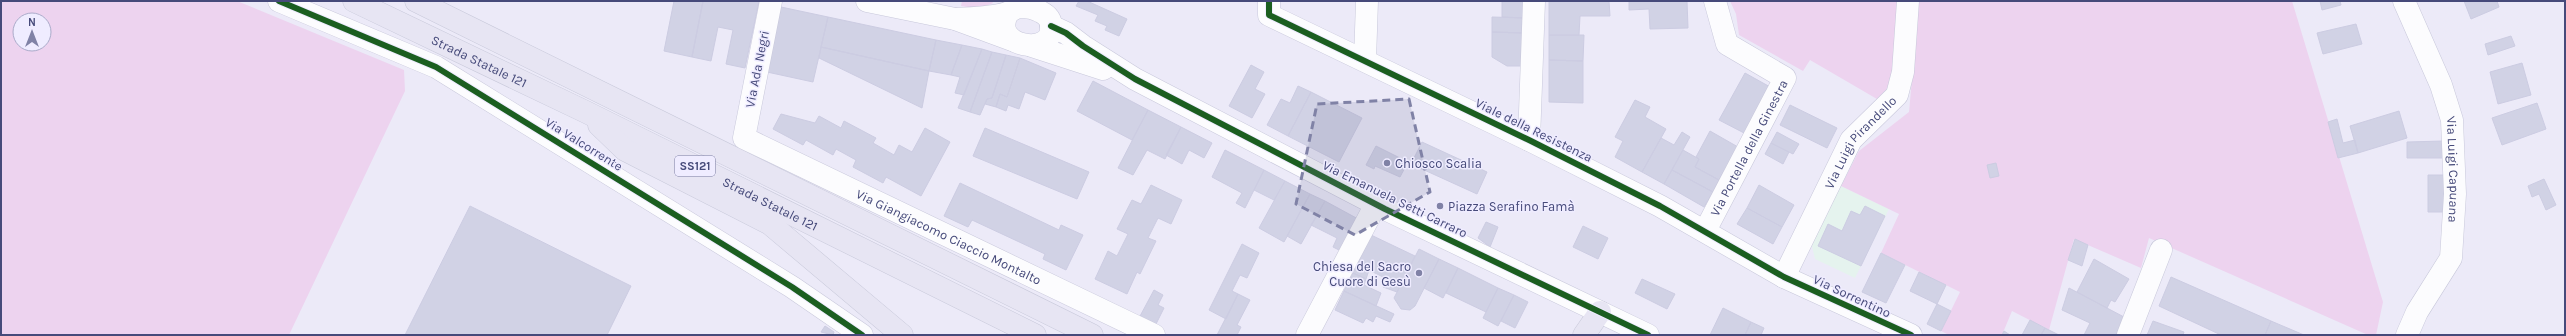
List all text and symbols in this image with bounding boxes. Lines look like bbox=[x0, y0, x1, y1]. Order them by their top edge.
north arrow bbox=[12, 12, 52, 52]
text: N bbox=[28, 16, 36, 29]
street label: Via Ada Negri bbox=[742, 29, 772, 109]
street label: Strada Statale 121 bbox=[429, 32, 530, 90]
street label: Via Portella della Ginestra bbox=[1707, 77, 1790, 218]
street label: Via Luigi Pirandello bbox=[1821, 93, 1899, 191]
street label: Viale della Resistenza bbox=[1473, 95, 1595, 165]
street label: Via Valcorrente bbox=[543, 114, 626, 174]
street label: Via Luigi Capuana bbox=[2444, 114, 2463, 223]
road number: SS121 bbox=[675, 156, 715, 176]
place label: Chiosco Scalia bbox=[1395, 156, 1482, 171]
street label: Via Emanuela Setti Carraro bbox=[1320, 157, 1470, 241]
marker: Chiosco Scalia bbox=[1382, 158, 1392, 168]
street label: Strada Statale 121 bbox=[720, 174, 820, 233]
street label: Via Giangiacomo Ciaccio Montalto bbox=[854, 186, 1044, 287]
place label: Piazza Serafino Famà bbox=[1448, 199, 1575, 214]
marker: Piazza Serafino Famà bbox=[1435, 201, 1445, 211]
place label: Chiesa del Sacro Cuore di Gesù bbox=[1313, 259, 1411, 289]
marker: Chiesa del Sacro Cuore di Gesù bbox=[1414, 268, 1424, 278]
street label: Via Sorrentino bbox=[1811, 271, 1893, 321]

